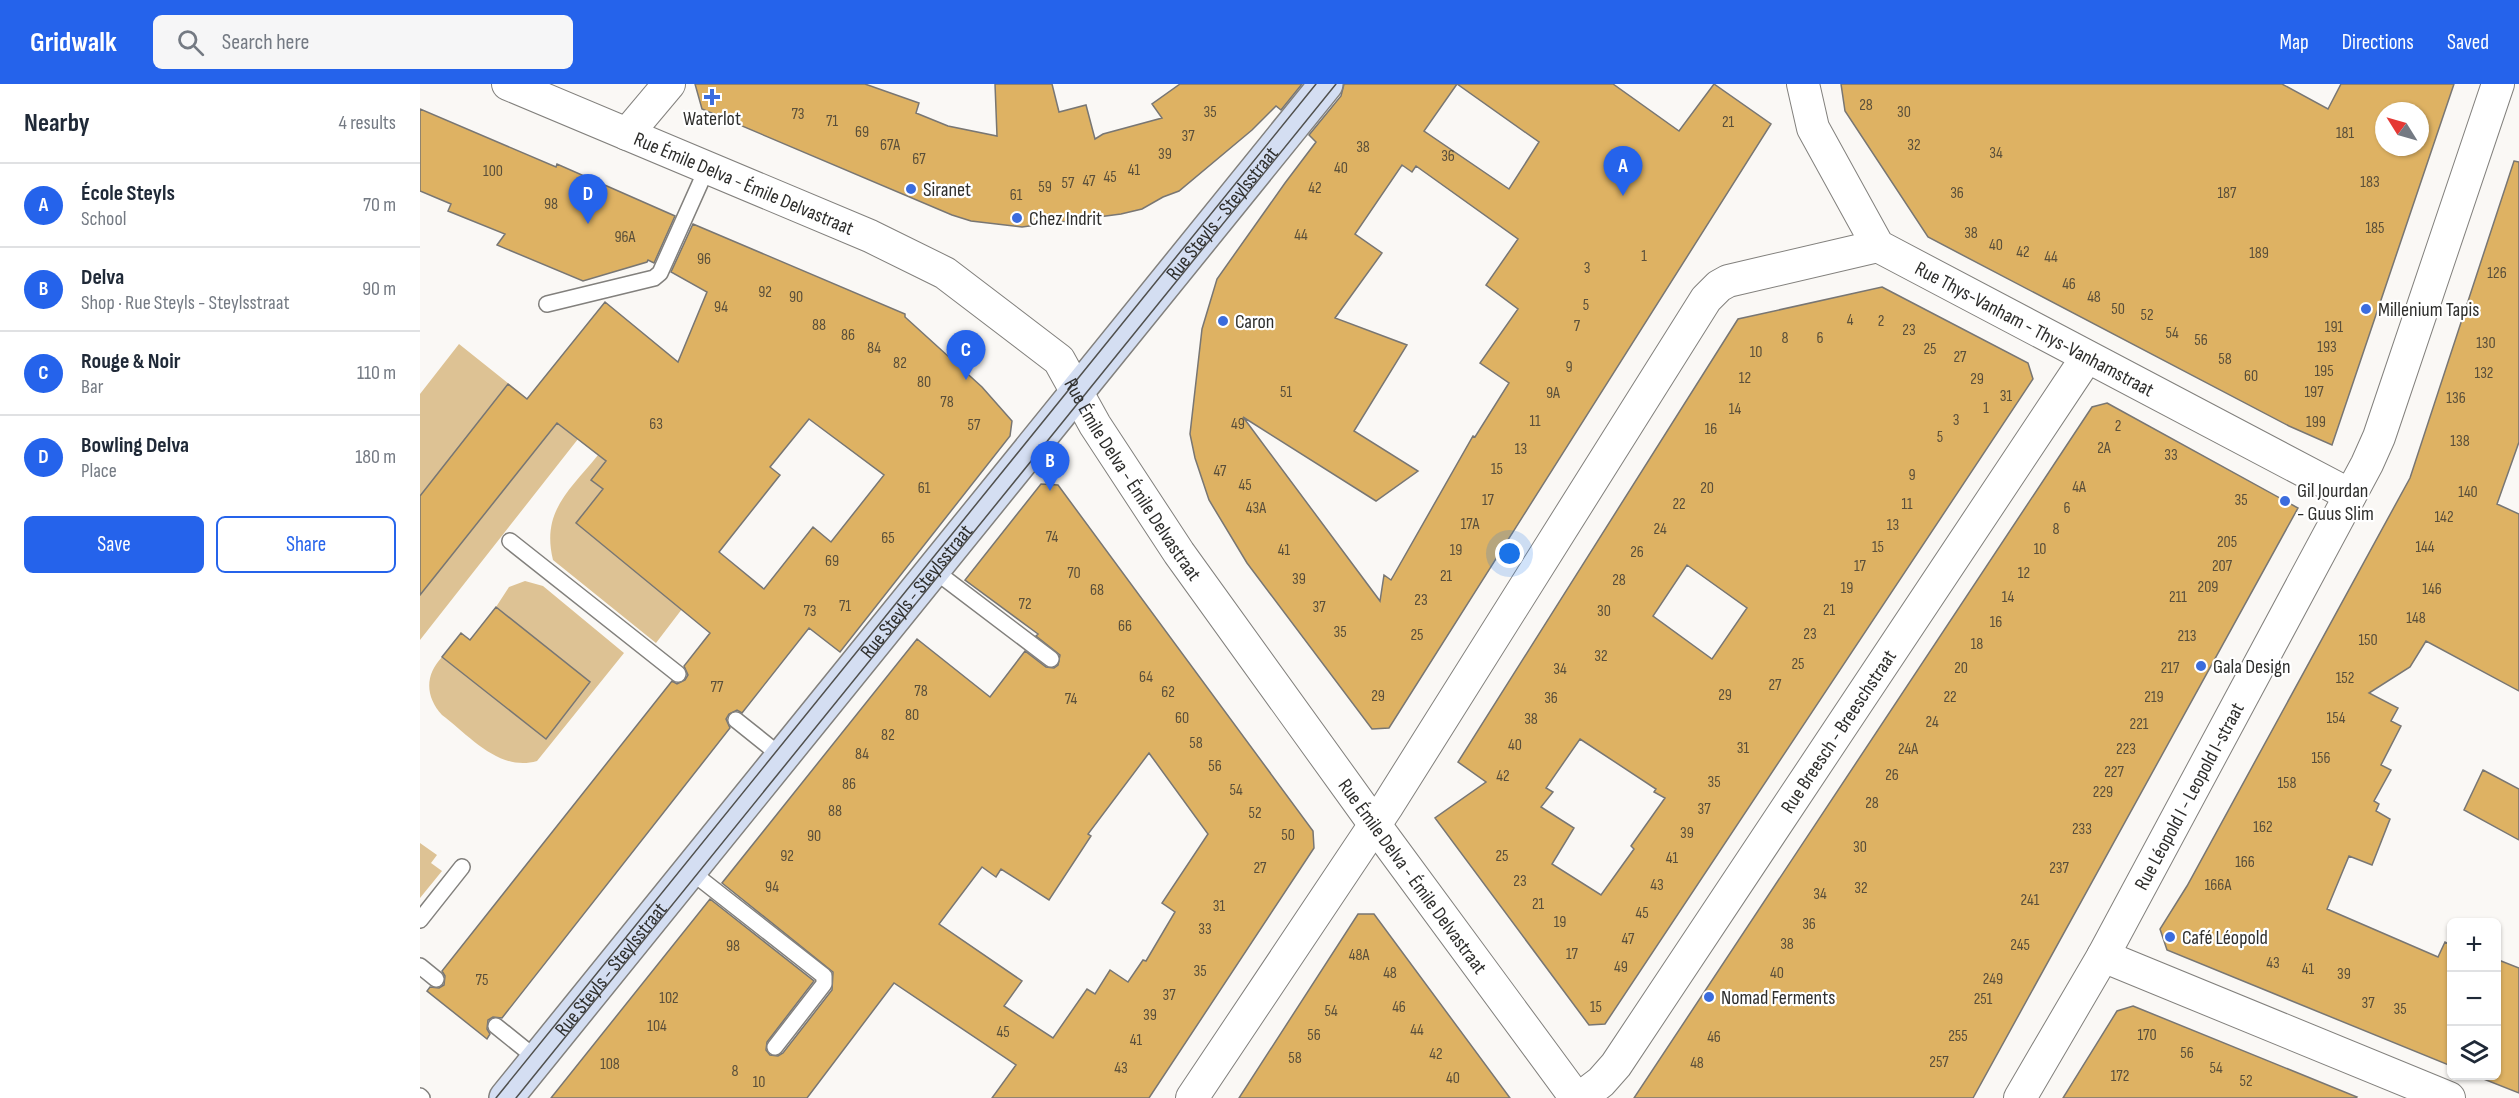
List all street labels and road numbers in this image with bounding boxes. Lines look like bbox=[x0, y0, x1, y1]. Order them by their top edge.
street label: Rue Émile Delva - Émile Delvastraat bbox=[630, 127, 857, 241]
street label: Rue Steyls - Steylsstraat bbox=[1161, 142, 1283, 285]
street label: Rue Thys-Vanham - Thys-Vanhamstraat bbox=[1911, 257, 2158, 402]
street label: Rue Émile Delva - Émile Delvastraat bbox=[1058, 374, 1206, 586]
street label: Rue Steyls - Steylsstraat bbox=[856, 520, 978, 663]
street label: Rue Breesch - Breeschstraat bbox=[1776, 646, 1902, 818]
street label: Rue Léopold I - Leopold I-straat bbox=[2130, 699, 2250, 894]
street label: Rue Émile Delva - Émile Delvastraat bbox=[1333, 775, 1492, 979]
street label: Rue Steyls - Steylsstraat bbox=[550, 898, 672, 1041]

